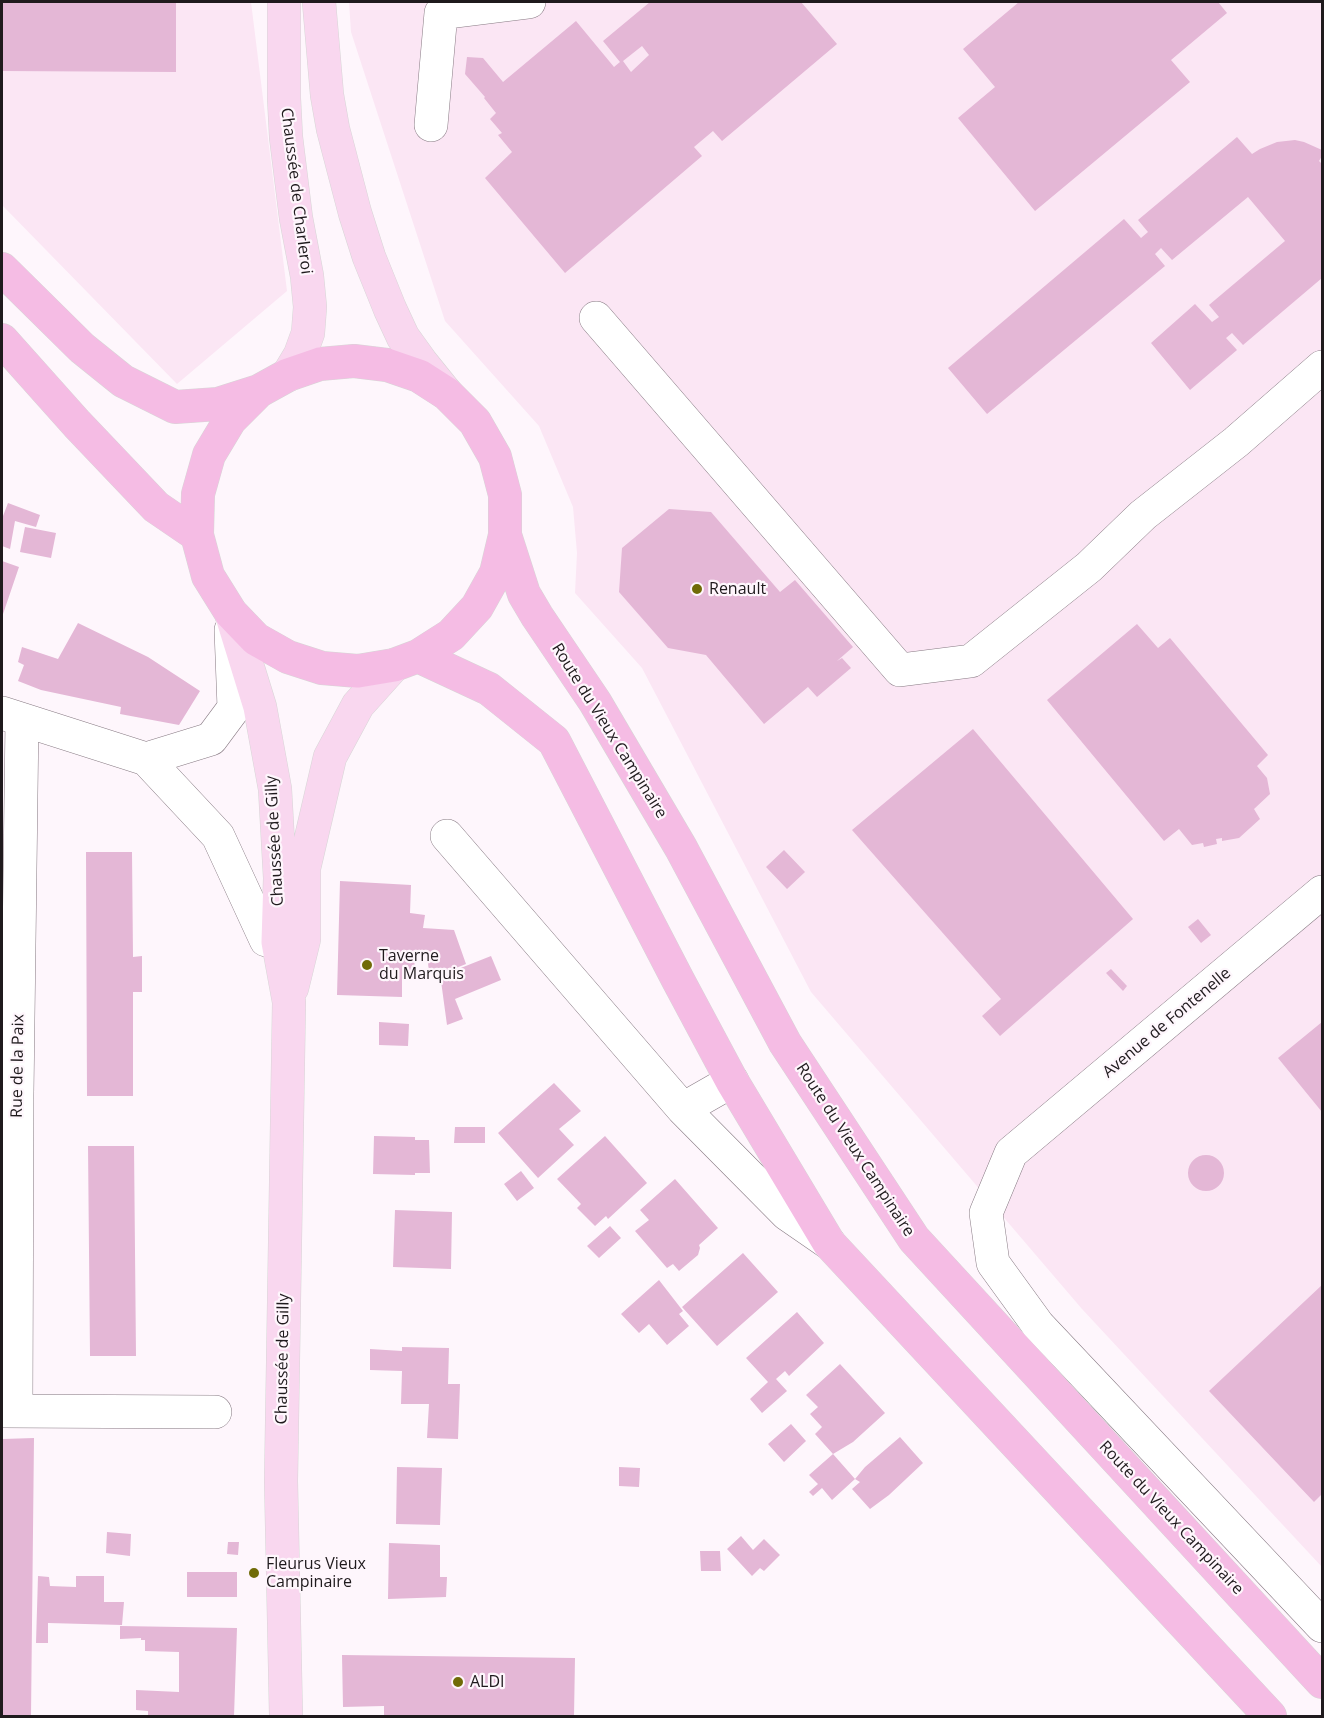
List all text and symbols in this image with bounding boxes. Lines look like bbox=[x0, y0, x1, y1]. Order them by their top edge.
street label: Chaussée de Charleroi bbox=[276, 107, 316, 275]
place label: Renault bbox=[709, 579, 766, 599]
marker: Renault bbox=[690, 582, 704, 596]
street label: Route du Vieux Campinaire bbox=[547, 640, 671, 822]
street label: Chaussée de Gilly bbox=[262, 775, 288, 907]
place label: Taverne du Marquis bbox=[379, 946, 464, 984]
marker: Taverne du Marquis bbox=[360, 958, 374, 972]
street label: Avenue de Fontenelle bbox=[1099, 964, 1235, 1082]
street label: Rue de la Paix bbox=[7, 1014, 29, 1118]
street label: Route du Vieux Campinaire bbox=[792, 1060, 918, 1240]
street label: Chaussée de Gilly bbox=[272, 1294, 294, 1424]
street label: Route du Vieux Campinaire bbox=[1095, 1437, 1247, 1599]
place label: Fleurus Vieux Campinaire bbox=[266, 1554, 366, 1592]
marker: Fleurus Vieux Campinaire bbox=[247, 1566, 261, 1580]
place label: ALDI bbox=[470, 1672, 505, 1692]
marker: ALDI bbox=[451, 1675, 465, 1689]

